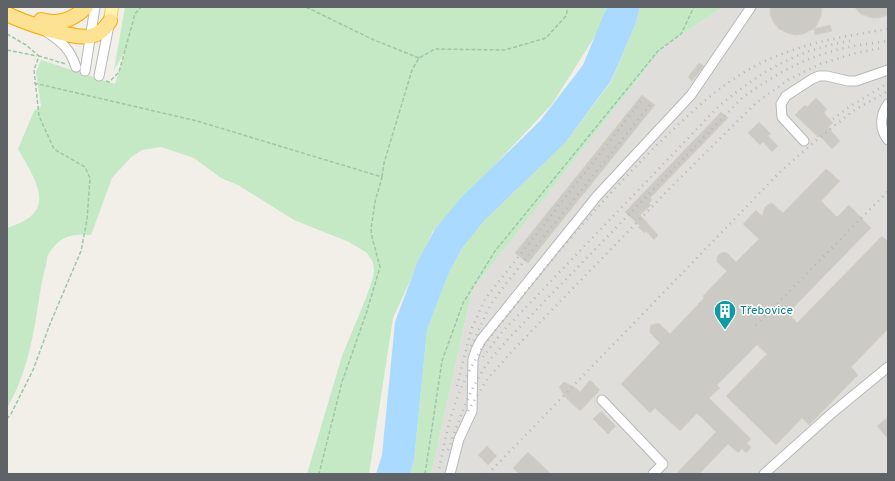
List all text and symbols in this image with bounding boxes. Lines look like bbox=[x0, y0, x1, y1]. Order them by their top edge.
building icon: Třebovice bbox=[712, 298, 738, 331]
place label: Třebovice bbox=[740, 303, 793, 319]

